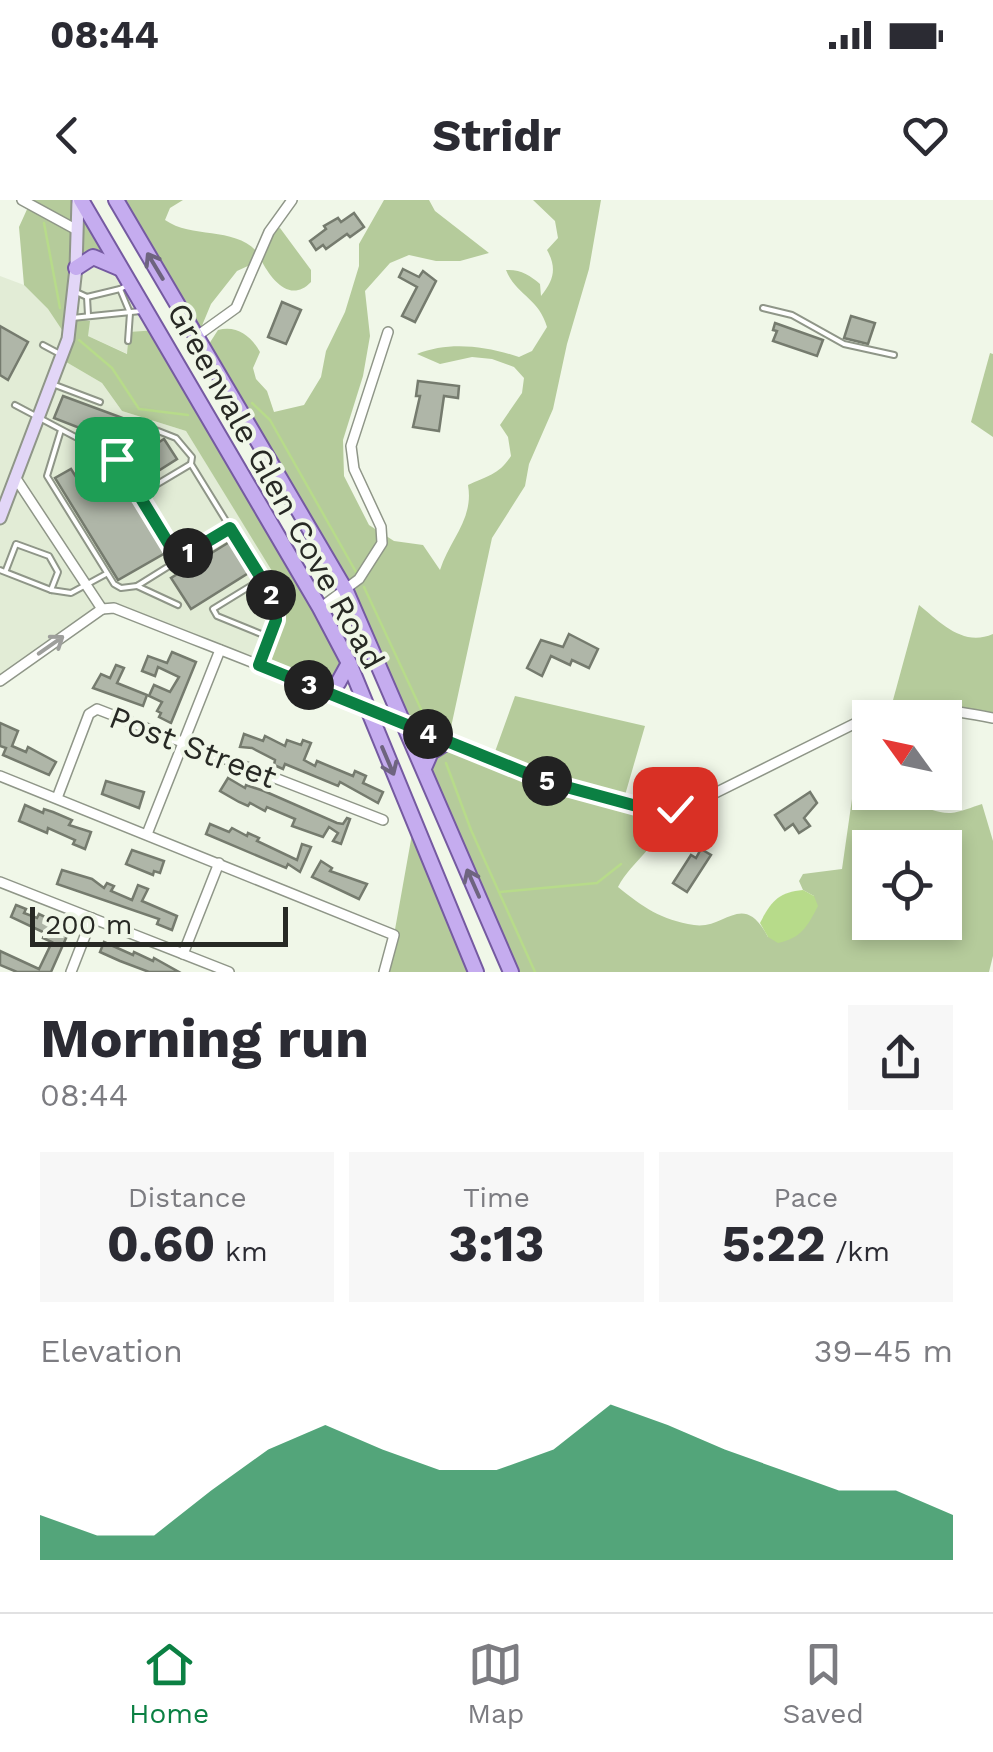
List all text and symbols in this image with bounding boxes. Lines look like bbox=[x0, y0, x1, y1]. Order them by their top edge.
text: 08:44 bbox=[50, 13, 159, 57]
icon: back bbox=[40, 108, 95, 163]
icon: heart bbox=[898, 108, 953, 163]
text: Stridr bbox=[432, 109, 561, 162]
one-way arrow bbox=[145, 252, 165, 281]
street label: Greenvale Glen Cove Road bbox=[159, 296, 393, 676]
pin bbox=[75, 417, 160, 502]
icon: arrive bbox=[90, 432, 145, 487]
pin: 1 bbox=[163, 528, 213, 578]
text: 1 bbox=[182, 536, 194, 569]
pin: 2 bbox=[246, 570, 296, 620]
text: 2 bbox=[263, 578, 279, 611]
one-way arrow bbox=[37, 635, 65, 656]
pin: 3 bbox=[284, 660, 334, 710]
text: 3 bbox=[301, 668, 317, 701]
street label: Post Street bbox=[104, 698, 282, 796]
north arrow bbox=[852, 700, 962, 810]
map controls bbox=[852, 700, 962, 940]
pin: 4 bbox=[403, 709, 453, 759]
text: 4 bbox=[419, 717, 437, 750]
one-way arrow bbox=[380, 745, 398, 776]
pin: 5 bbox=[522, 756, 572, 806]
text: 5 bbox=[539, 764, 555, 797]
pin bbox=[633, 767, 718, 852]
icon: check bbox=[648, 782, 703, 837]
button: locate bbox=[852, 830, 962, 940]
one-way arrow bbox=[462, 869, 481, 899]
scale bar bbox=[30, 902, 288, 946]
text: 200 m bbox=[45, 908, 132, 941]
button: share bbox=[848, 1005, 953, 1110]
text: Morning run bbox=[40, 1006, 369, 1070]
text: 08:44 bbox=[40, 1076, 128, 1114]
text: Distance bbox=[128, 1181, 247, 1214]
text: Time bbox=[463, 1181, 530, 1214]
text: Pace bbox=[773, 1181, 838, 1214]
text: 0.60 bbox=[107, 1214, 216, 1273]
text: 3:13 bbox=[449, 1214, 544, 1273]
text: 5:22 bbox=[722, 1214, 826, 1273]
text: km bbox=[216, 1235, 268, 1268]
text: /km bbox=[826, 1235, 890, 1268]
text: Elevation bbox=[40, 1332, 183, 1370]
text: 39–45 m bbox=[814, 1332, 953, 1370]
tab: Home bbox=[129, 1637, 209, 1730]
tab: Map bbox=[467, 1637, 524, 1730]
tab: Saved bbox=[783, 1637, 864, 1730]

